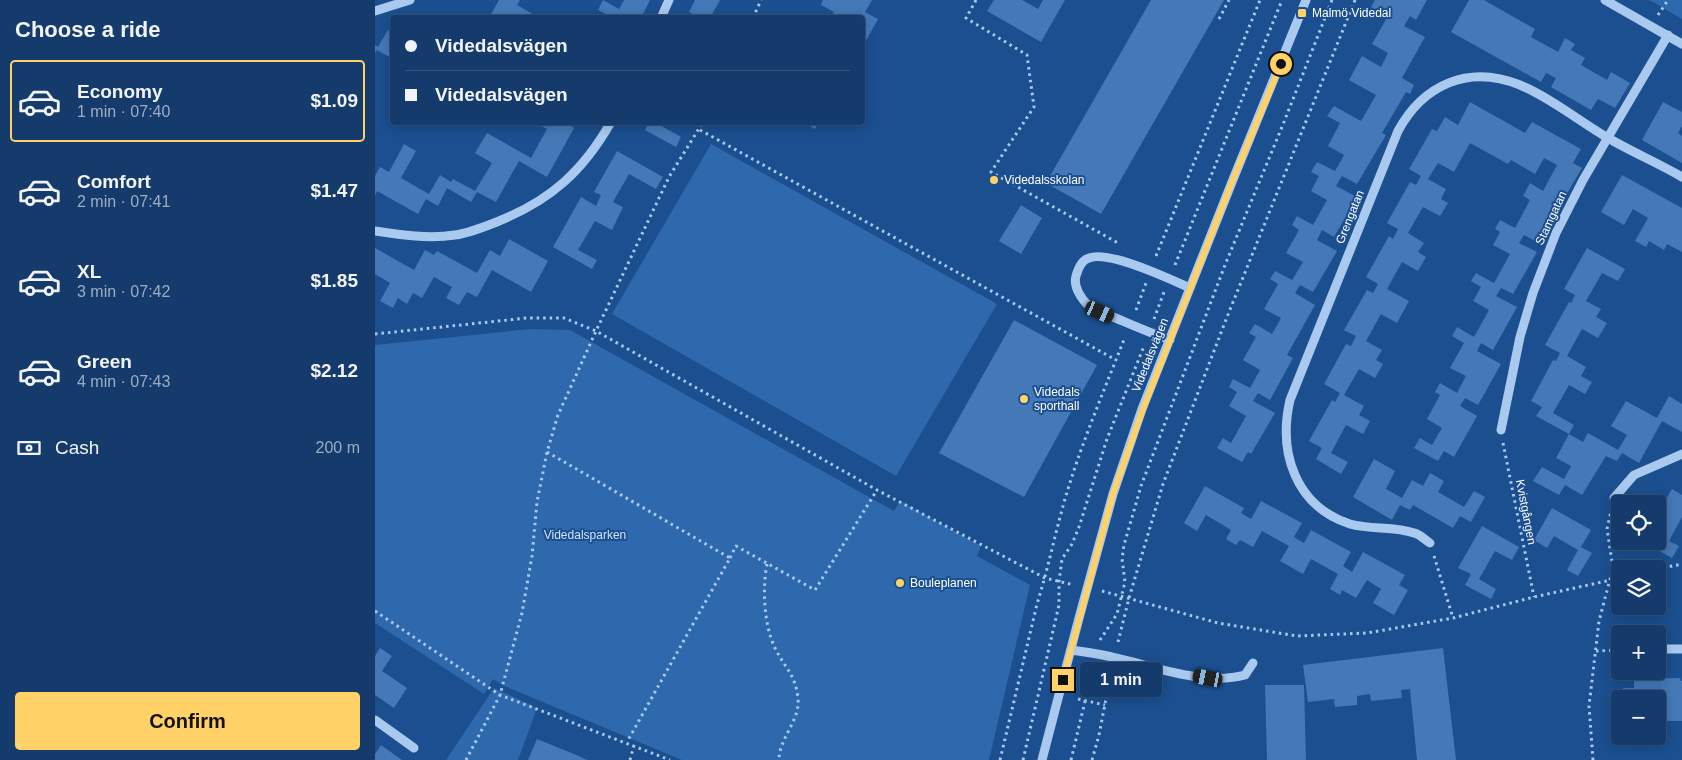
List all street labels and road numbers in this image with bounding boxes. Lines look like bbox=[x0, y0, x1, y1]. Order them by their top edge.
street label: Grengatan bbox=[1333, 188, 1367, 246]
street label: Stamgatan bbox=[1532, 189, 1570, 247]
street label: Videdalsvägen bbox=[1129, 316, 1171, 394]
street label: Kvistgången bbox=[1513, 478, 1539, 546]

